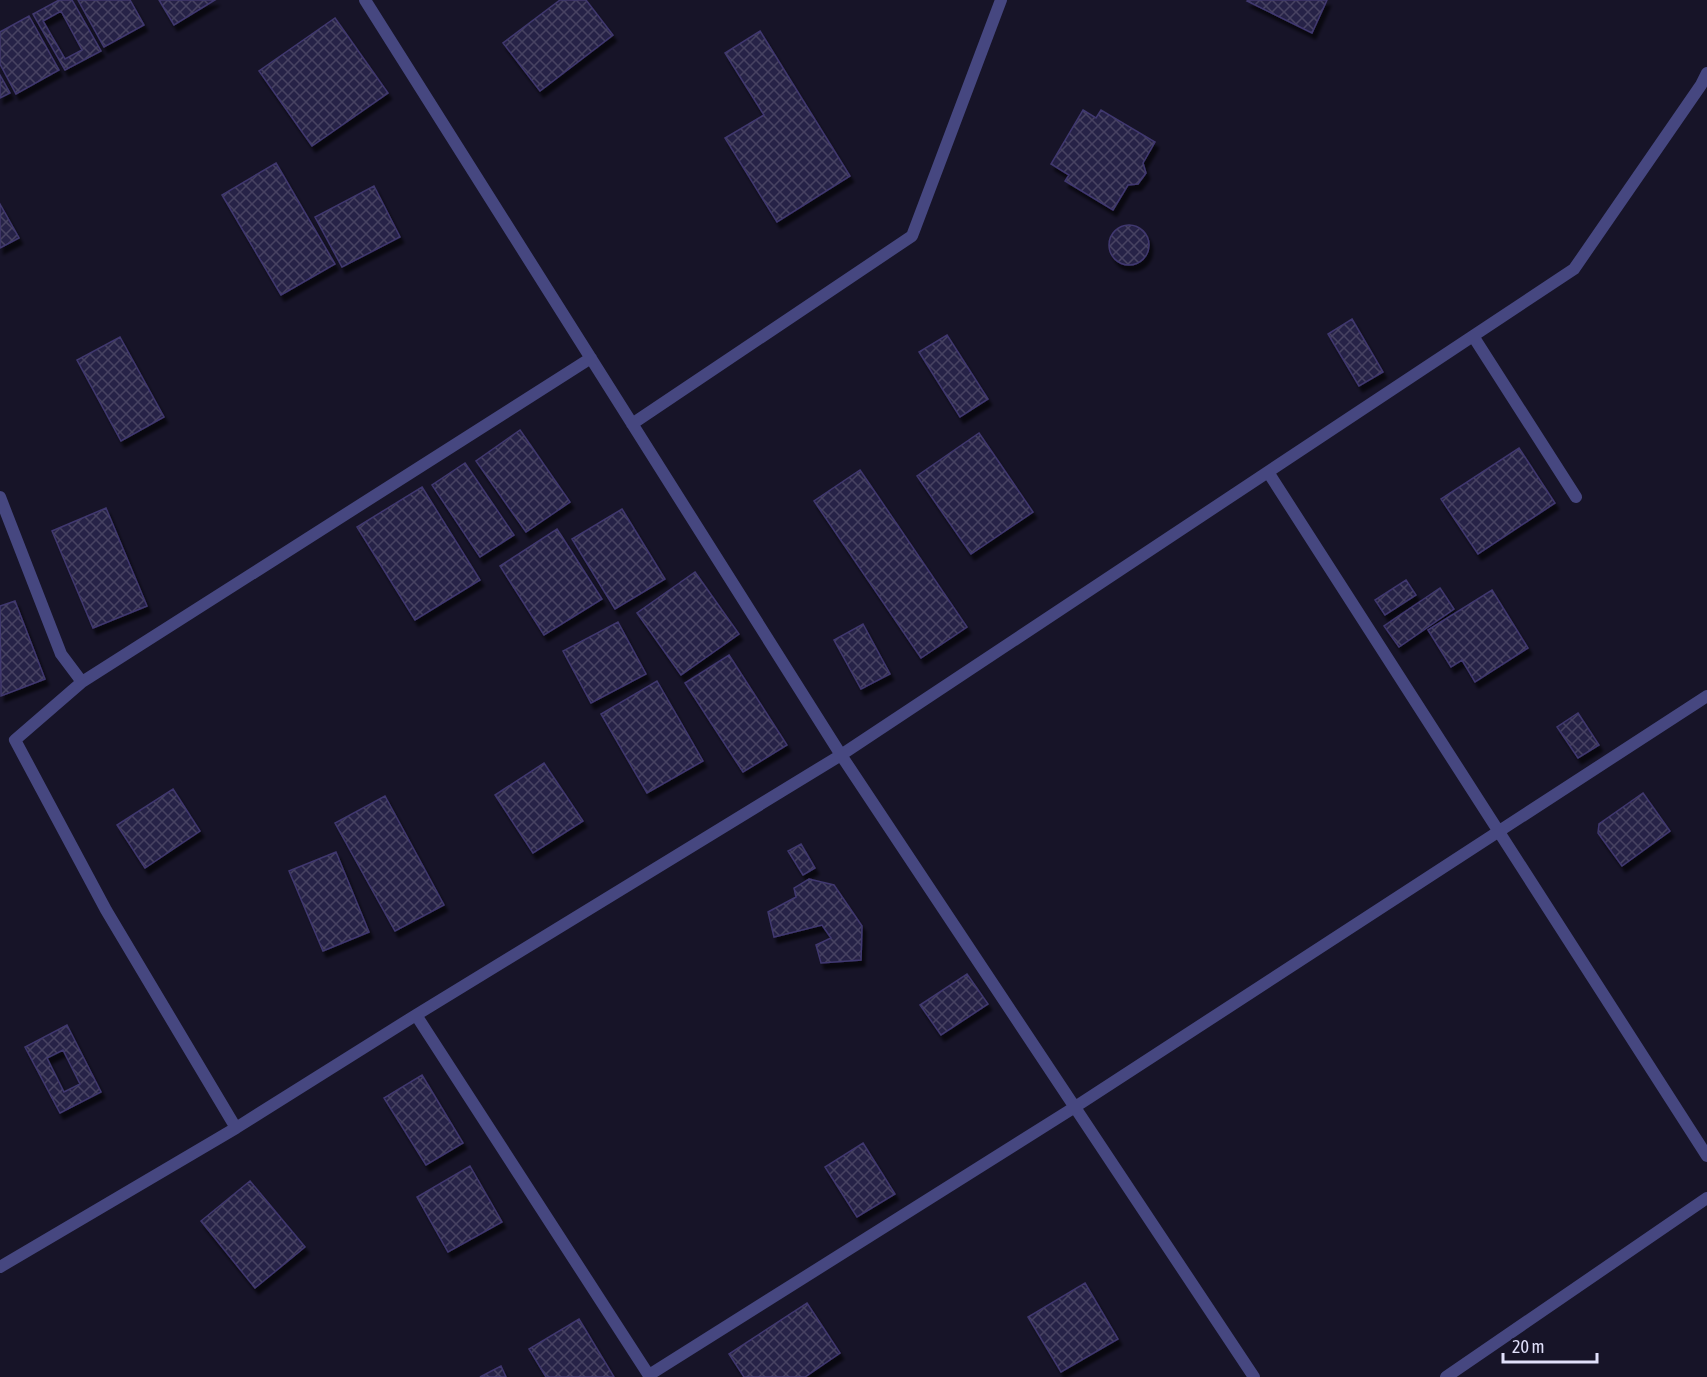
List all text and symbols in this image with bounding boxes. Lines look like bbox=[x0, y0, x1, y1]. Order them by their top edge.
scale bar bbox=[1503, 1326, 1598, 1364]
text: 20 m bbox=[1512, 1336, 1544, 1357]

